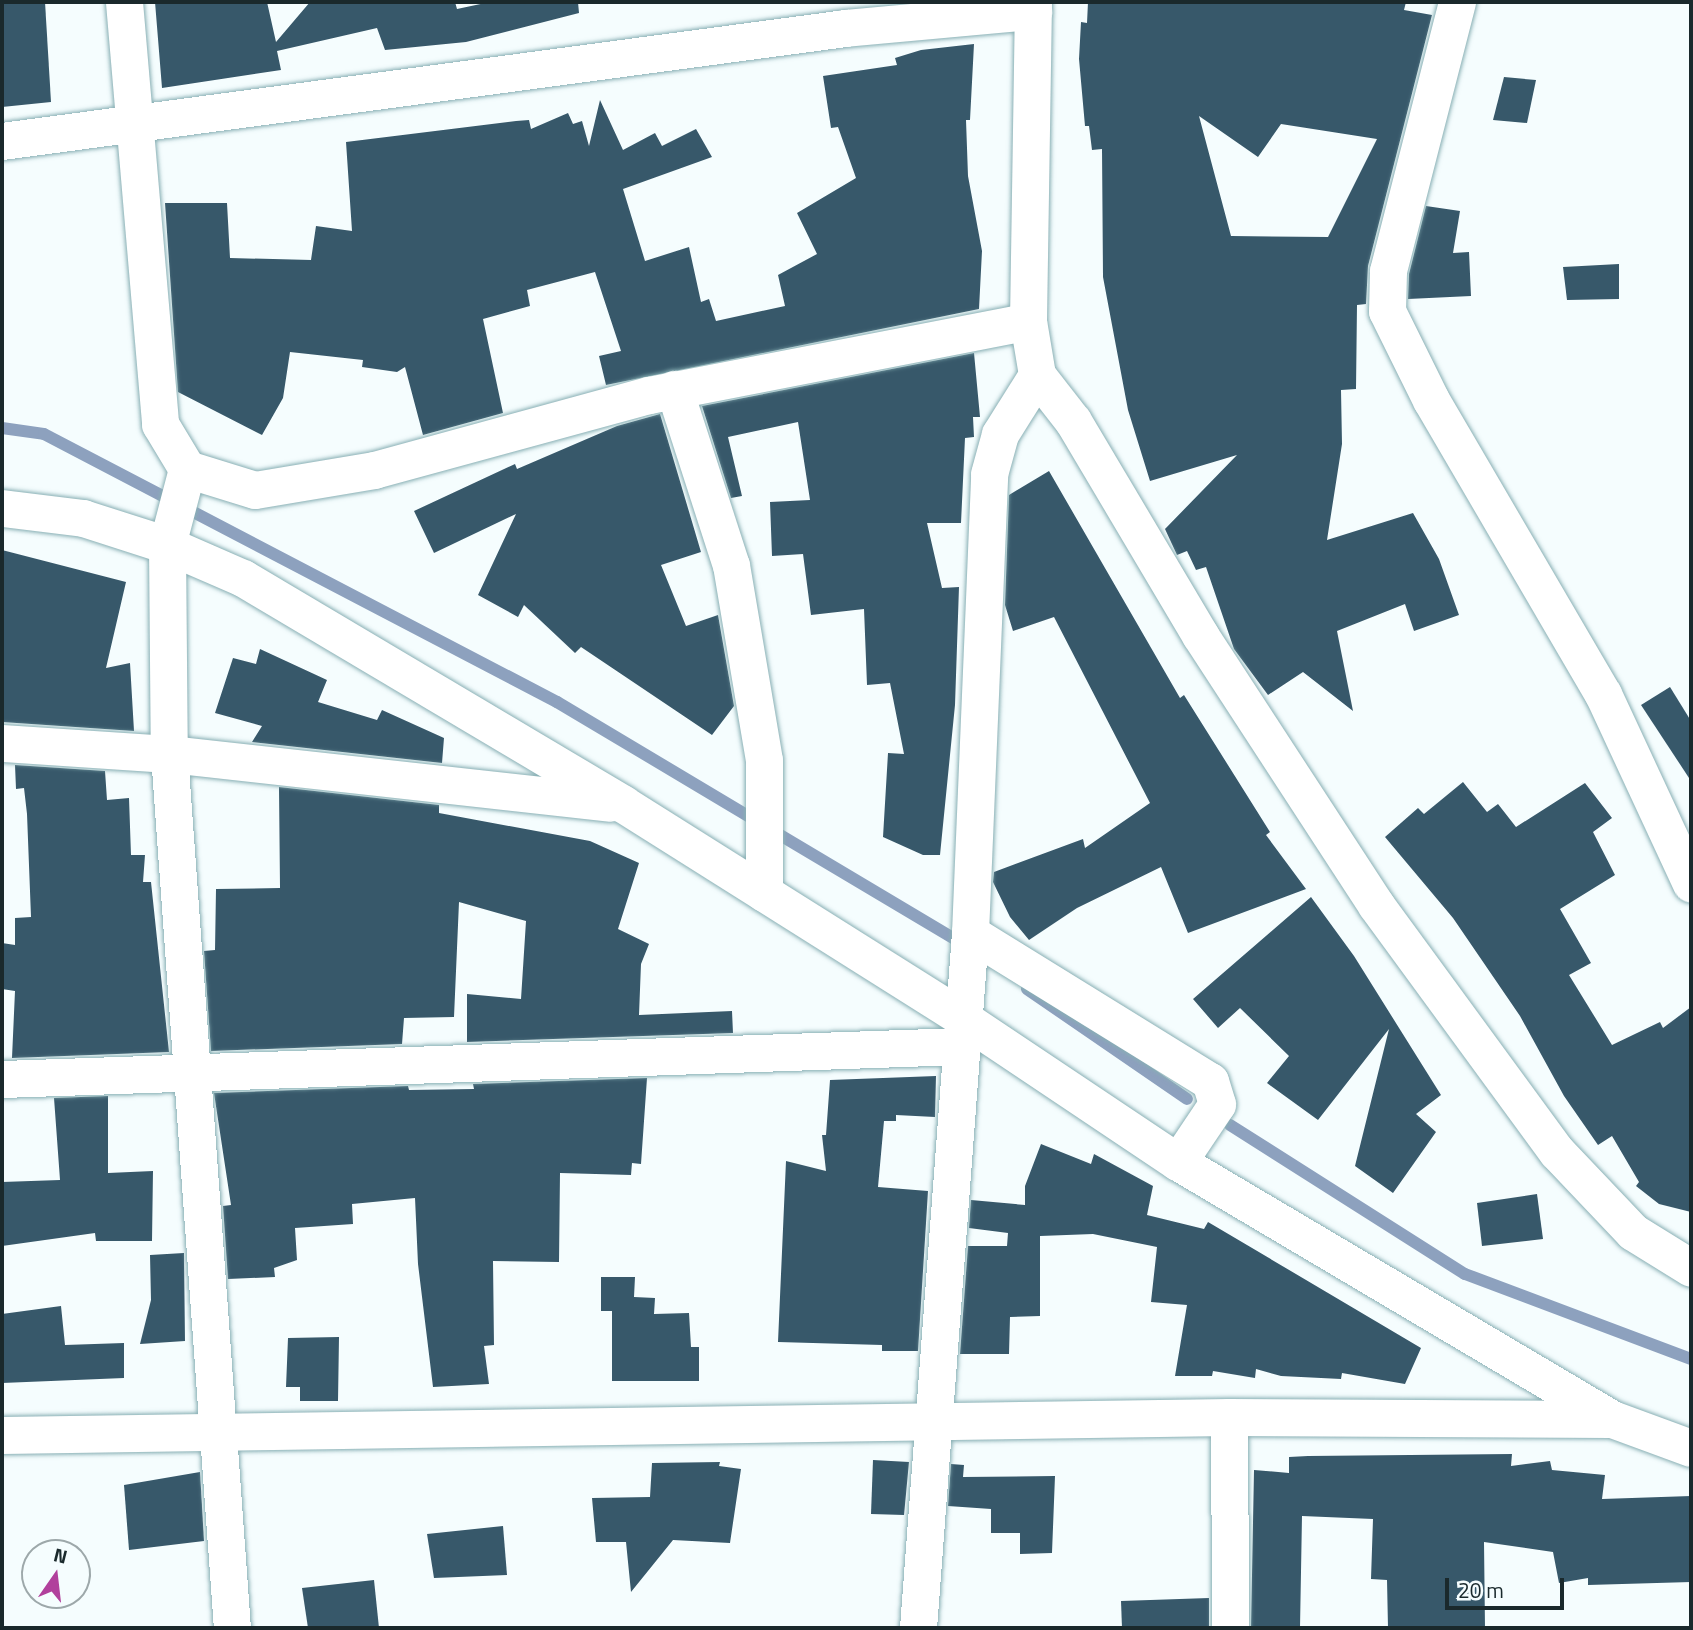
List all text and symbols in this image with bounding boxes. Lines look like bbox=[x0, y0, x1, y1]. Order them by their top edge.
north arrow bbox=[21, 1539, 91, 1609]
text: N bbox=[51, 1539, 71, 1571]
scale bar bbox=[1448, 1564, 1567, 1608]
text: 20 m bbox=[1458, 1574, 1504, 1606]

